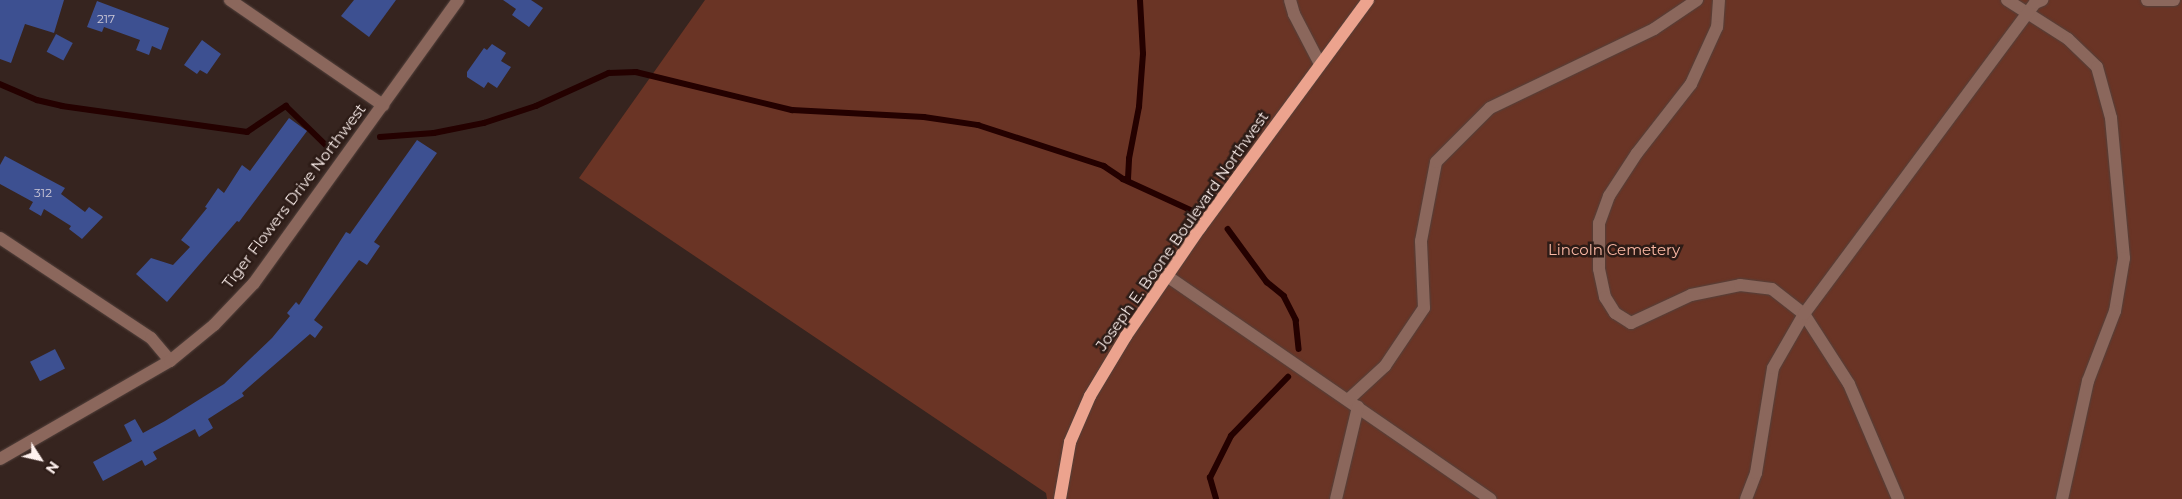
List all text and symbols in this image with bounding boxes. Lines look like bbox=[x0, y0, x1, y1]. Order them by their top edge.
house number: 217 bbox=[97, 12, 115, 26]
street label: Tiger Flowers Drive Northwest bbox=[219, 100, 369, 292]
street label: Joseph E. Boone Boulevard Northwest bbox=[1092, 108, 1272, 354]
house number: 312 bbox=[34, 186, 52, 200]
park label: Lincoln Cemetery bbox=[1548, 241, 1680, 259]
north arrow bbox=[15, 434, 65, 484]
text: N bbox=[42, 458, 63, 477]

